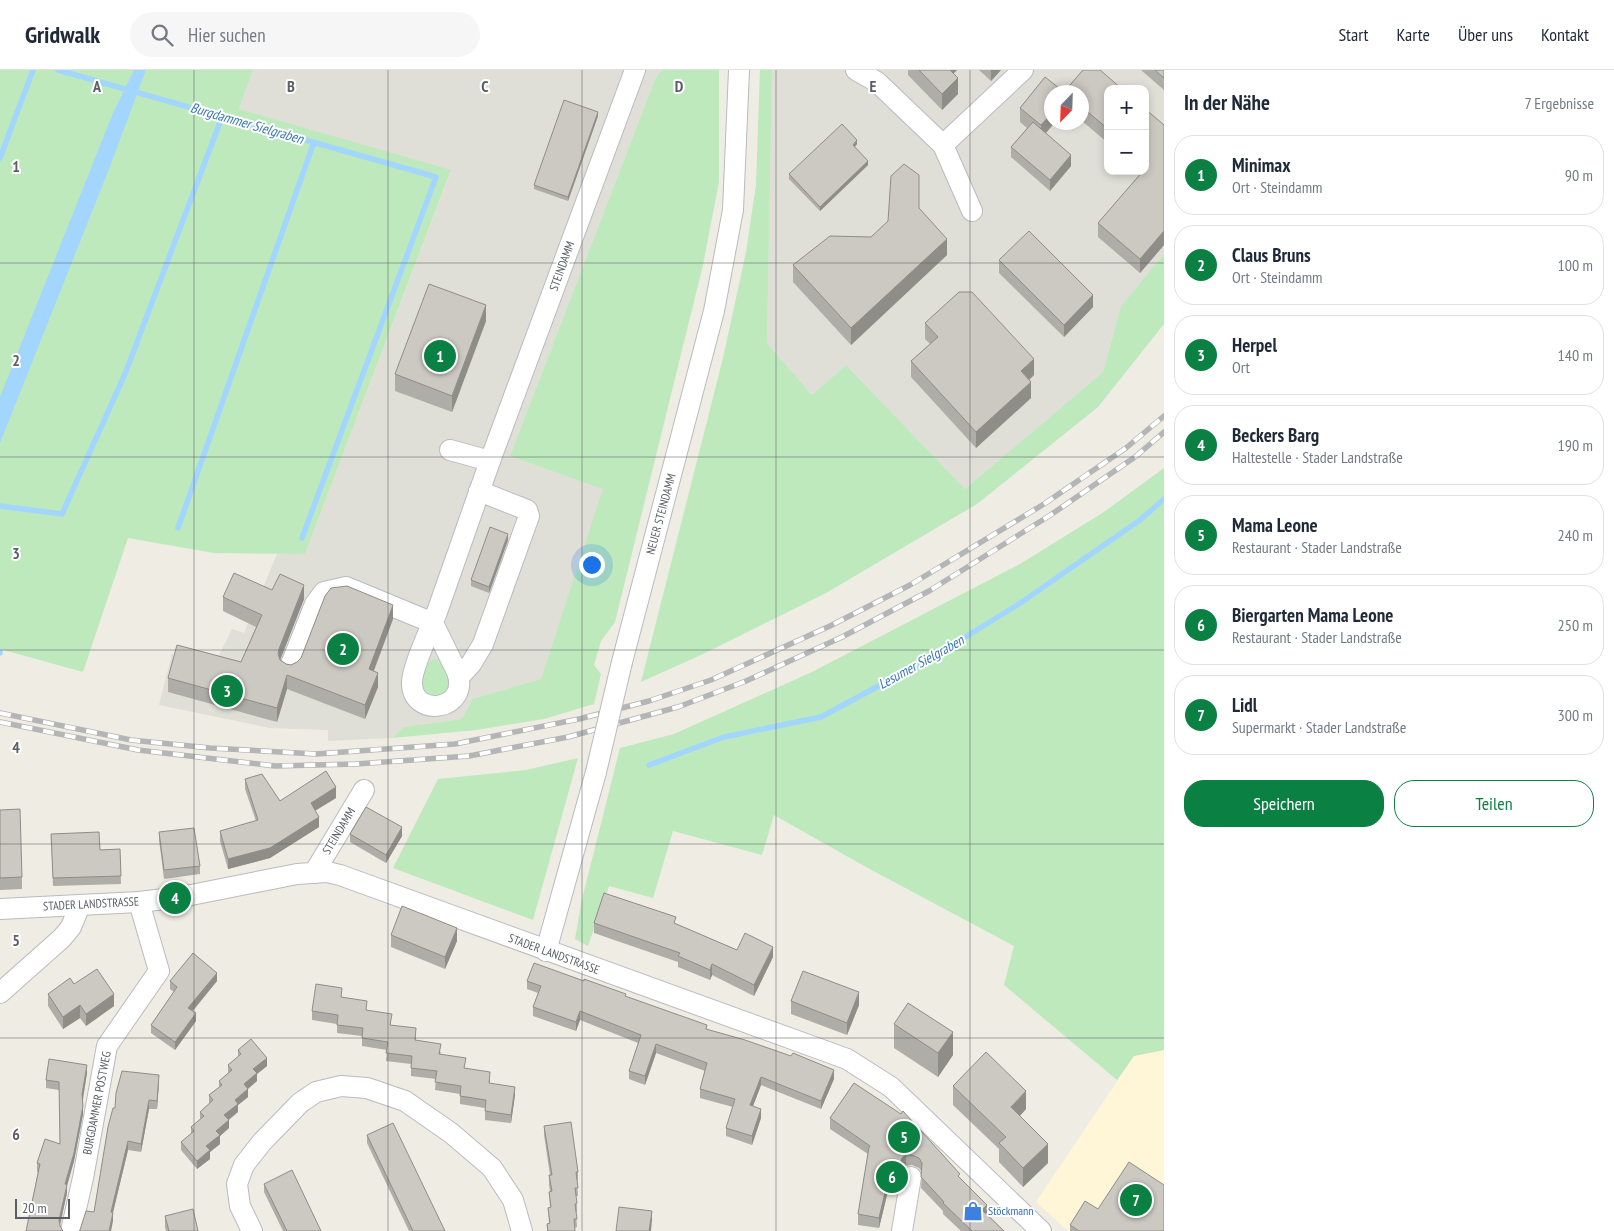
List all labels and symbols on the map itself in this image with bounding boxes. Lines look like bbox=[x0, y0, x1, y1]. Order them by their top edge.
text: A bbox=[92, 76, 102, 96]
text: B bbox=[287, 76, 295, 96]
text: C bbox=[481, 76, 489, 96]
text: D bbox=[675, 76, 684, 96]
text: E bbox=[870, 76, 877, 96]
north arrow bbox=[1044, 85, 1089, 130]
water label: Burgdammer Sielgraben bbox=[188, 98, 306, 148]
text: 1 bbox=[12, 156, 20, 176]
street label: STEINDAMM bbox=[546, 239, 577, 293]
pin: 1 bbox=[424, 337, 456, 375]
text: 2 bbox=[12, 350, 20, 370]
street label: NEUER STEINDAMM bbox=[643, 472, 679, 556]
text: 3 bbox=[12, 543, 20, 563]
your location bbox=[579, 552, 605, 578]
pin: 2 bbox=[327, 630, 359, 668]
water label: Lesumer Sielgraben bbox=[875, 631, 968, 693]
pin: 3 bbox=[211, 672, 243, 710]
text: 4 bbox=[12, 737, 20, 757]
street label: STEINDAMM bbox=[319, 805, 358, 857]
pin: 4 bbox=[159, 879, 191, 917]
street label: STADER LANDSTRASSE bbox=[43, 894, 139, 913]
text: 5 bbox=[12, 930, 20, 950]
street label: STADER LANDSTRASSE bbox=[507, 930, 602, 977]
street label: BURGDAMMER POSTWEG bbox=[79, 1050, 114, 1156]
pin: 5 bbox=[888, 1118, 920, 1156]
text: 6 bbox=[12, 1124, 20, 1144]
pin: 6 bbox=[876, 1158, 908, 1196]
pin: 7 bbox=[1120, 1181, 1152, 1219]
scale bar bbox=[15, 1196, 70, 1219]
shop icon: Stöckmann bbox=[962, 1200, 984, 1222]
place label: Stöckmann bbox=[988, 1203, 1034, 1218]

